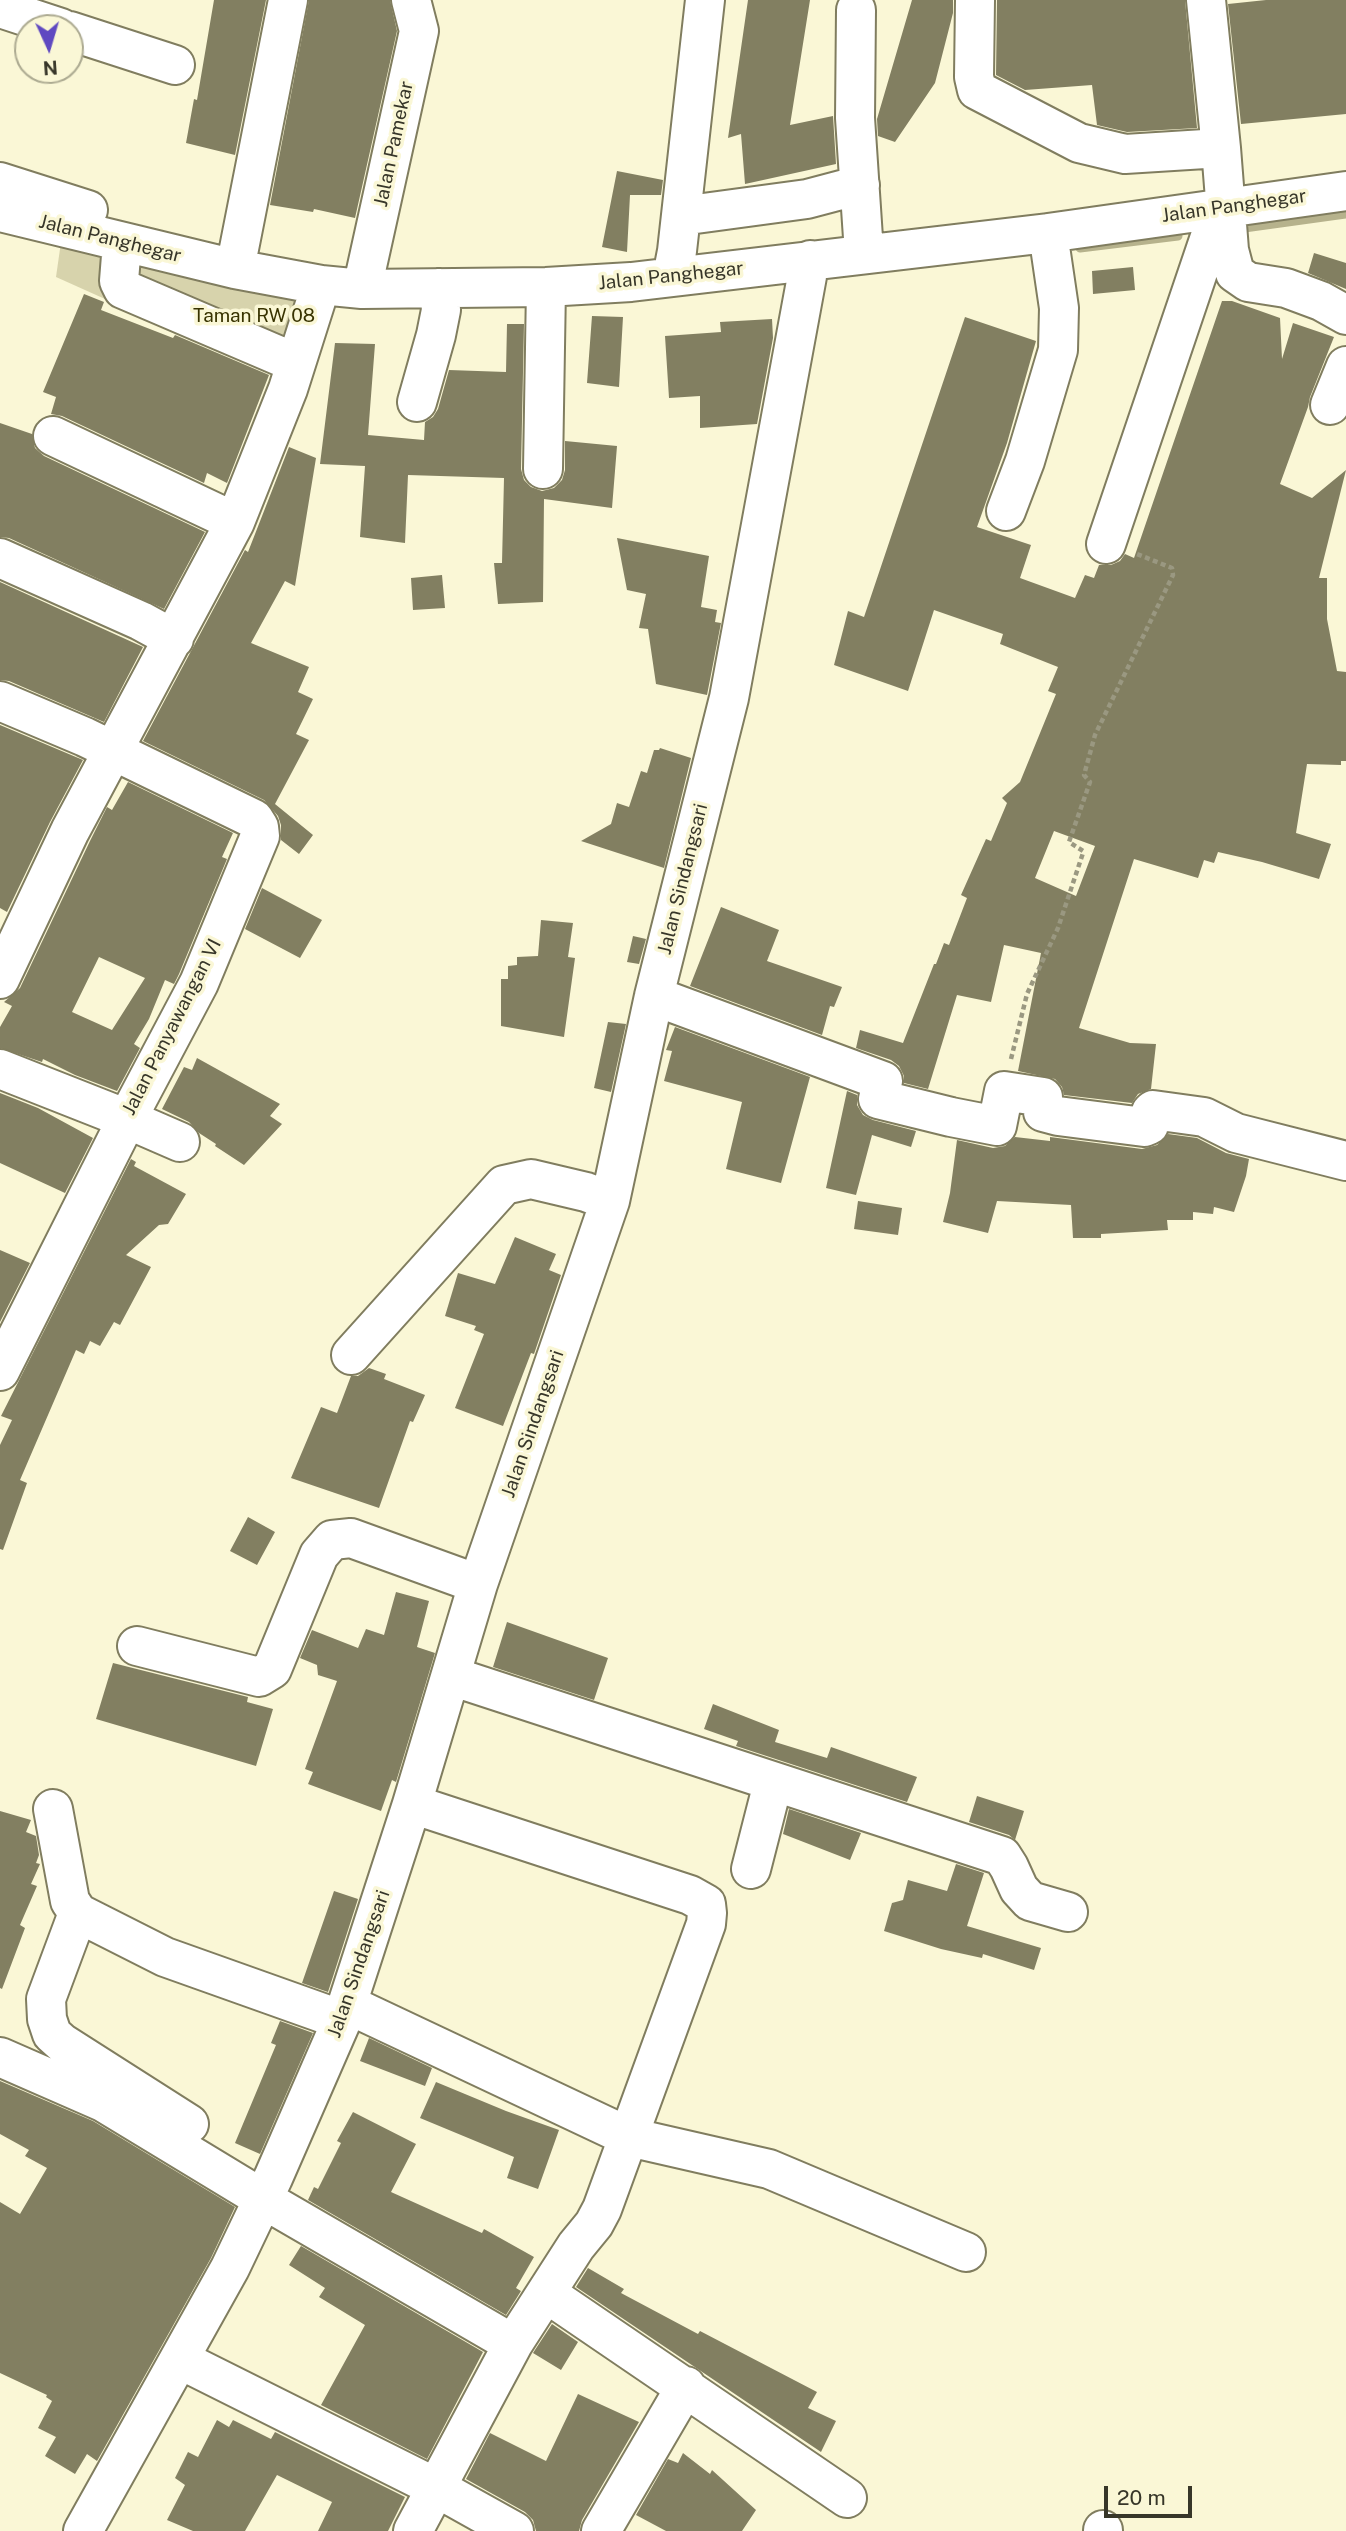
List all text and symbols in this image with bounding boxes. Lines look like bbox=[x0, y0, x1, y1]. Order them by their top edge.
north arrow bbox=[14, 14, 84, 84]
text: N bbox=[42, 56, 59, 79]
street label: Jalan Pamekar bbox=[370, 79, 418, 209]
street label: Jalan Panghegar bbox=[1160, 185, 1308, 227]
street label: Jalan Panghegar bbox=[36, 210, 184, 268]
street label: Jalan Panghegar bbox=[597, 257, 745, 295]
park label: Taman RW 08 bbox=[193, 305, 315, 327]
street label: Jalan Sindangsari bbox=[653, 801, 713, 957]
street label: Jalan Panyawangan VI bbox=[118, 935, 226, 1119]
street label: Jalan Sindangsari bbox=[497, 1347, 569, 1501]
street label: Jalan Sindangsari bbox=[323, 1887, 395, 2041]
scale bar bbox=[1108, 2472, 1196, 2516]
text: 20 m bbox=[1117, 2485, 1166, 2510]

